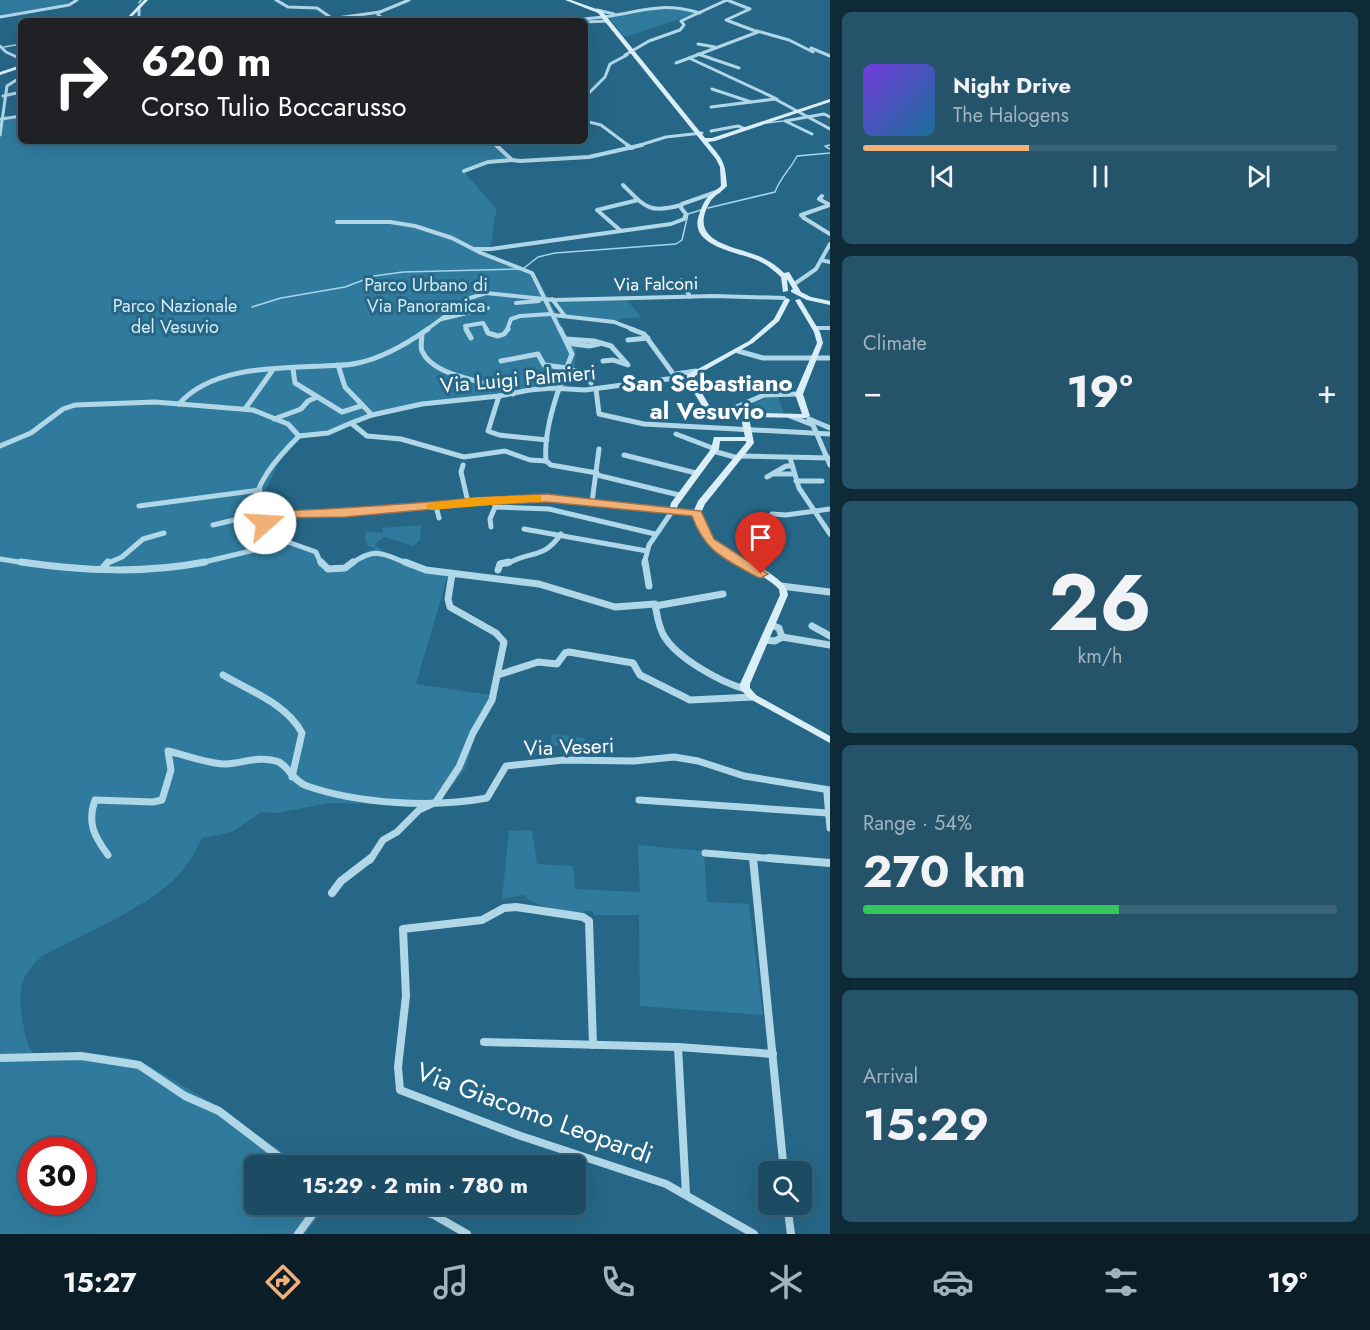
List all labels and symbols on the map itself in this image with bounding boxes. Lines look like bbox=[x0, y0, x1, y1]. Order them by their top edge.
street label: Via Falconi bbox=[614, 270, 698, 298]
park label: Parco Urbano di Via Panoramica bbox=[364, 272, 488, 319]
park label: Parco Nazionale del Vesuvio bbox=[113, 293, 237, 340]
street label: Via Luigi Palmieri bbox=[439, 357, 597, 401]
district label: San Sebastiano al Vesuvio bbox=[621, 365, 793, 428]
position arrow bbox=[233, 491, 297, 555]
pin bbox=[735, 512, 786, 574]
street label: Via Veseri bbox=[523, 730, 615, 764]
street label: Via Giacomo Leopardi bbox=[411, 1052, 659, 1174]
speed limit sign: 30 bbox=[18, 1137, 96, 1215]

